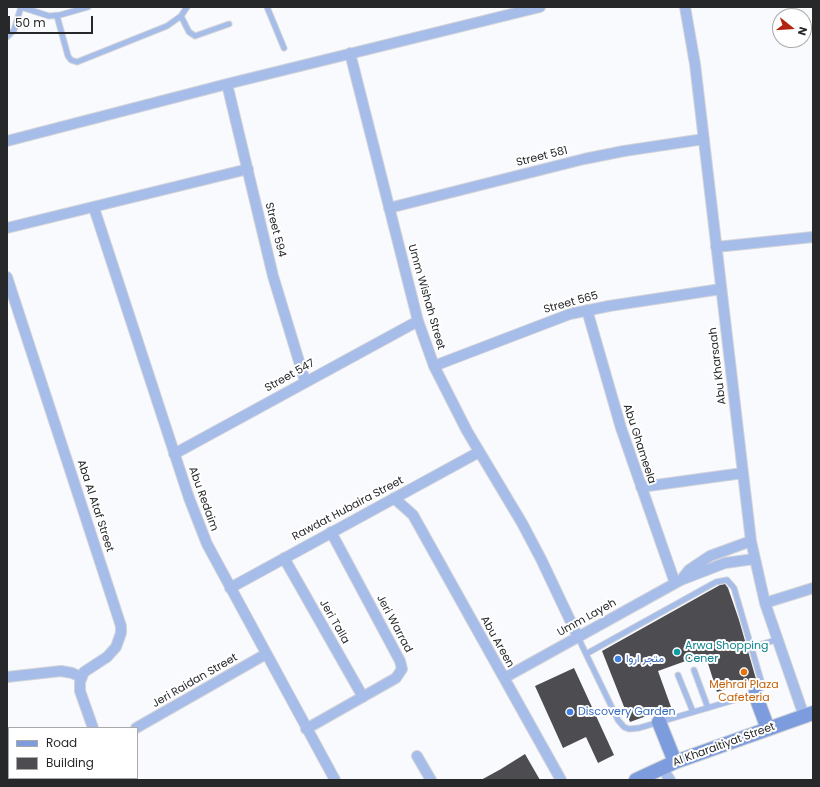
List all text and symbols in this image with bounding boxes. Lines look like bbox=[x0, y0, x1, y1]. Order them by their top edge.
scale bar bbox=[10, 8, 95, 34]
north arrow bbox=[772, 8, 812, 48]
text: 50 m bbox=[15, 14, 46, 31]
text: N bbox=[794, 25, 811, 38]
street label: Street 581 bbox=[515, 144, 569, 170]
street label: Street 594 bbox=[262, 201, 288, 259]
street label: Umm Wishah Street bbox=[405, 243, 447, 351]
street label: Street 565 bbox=[542, 289, 600, 317]
street label: Abu Kharsaah bbox=[707, 327, 729, 405]
street label: Street 547 bbox=[263, 357, 317, 395]
street label: Abu Ghameela bbox=[620, 403, 658, 485]
street label: Aba Al Ataf Street bbox=[74, 458, 116, 554]
street label: Abu Redaim bbox=[185, 465, 221, 533]
street label: Rawdat Hubaira Street bbox=[290, 474, 406, 544]
street label: Jeri Warrad bbox=[373, 593, 415, 655]
street label: Umm Layeh bbox=[555, 596, 619, 640]
street label: Jeri Talla bbox=[316, 598, 352, 646]
street label: Abu Areen bbox=[477, 614, 517, 670]
place label: Arwa Shopping Cener bbox=[685, 639, 769, 665]
marker: Arwa Shopping Cener bbox=[672, 647, 682, 657]
street label: Jeri Raidan Street bbox=[150, 651, 240, 711]
place label: متجر اروا bbox=[626, 652, 664, 666]
marker: متجر اروا bbox=[613, 654, 623, 664]
marker: Mehrai Plaza Cafeteria bbox=[739, 667, 749, 677]
place label: Mehrai Plaza Cafeteria bbox=[709, 678, 779, 704]
place label: Discovery Garden bbox=[578, 705, 676, 719]
marker: Discovery Garden bbox=[565, 707, 575, 717]
street label: Al Kharaitiyat Street bbox=[671, 720, 777, 770]
legend bbox=[8, 727, 138, 779]
text: Road bbox=[46, 734, 77, 751]
text: Building bbox=[46, 754, 94, 771]

